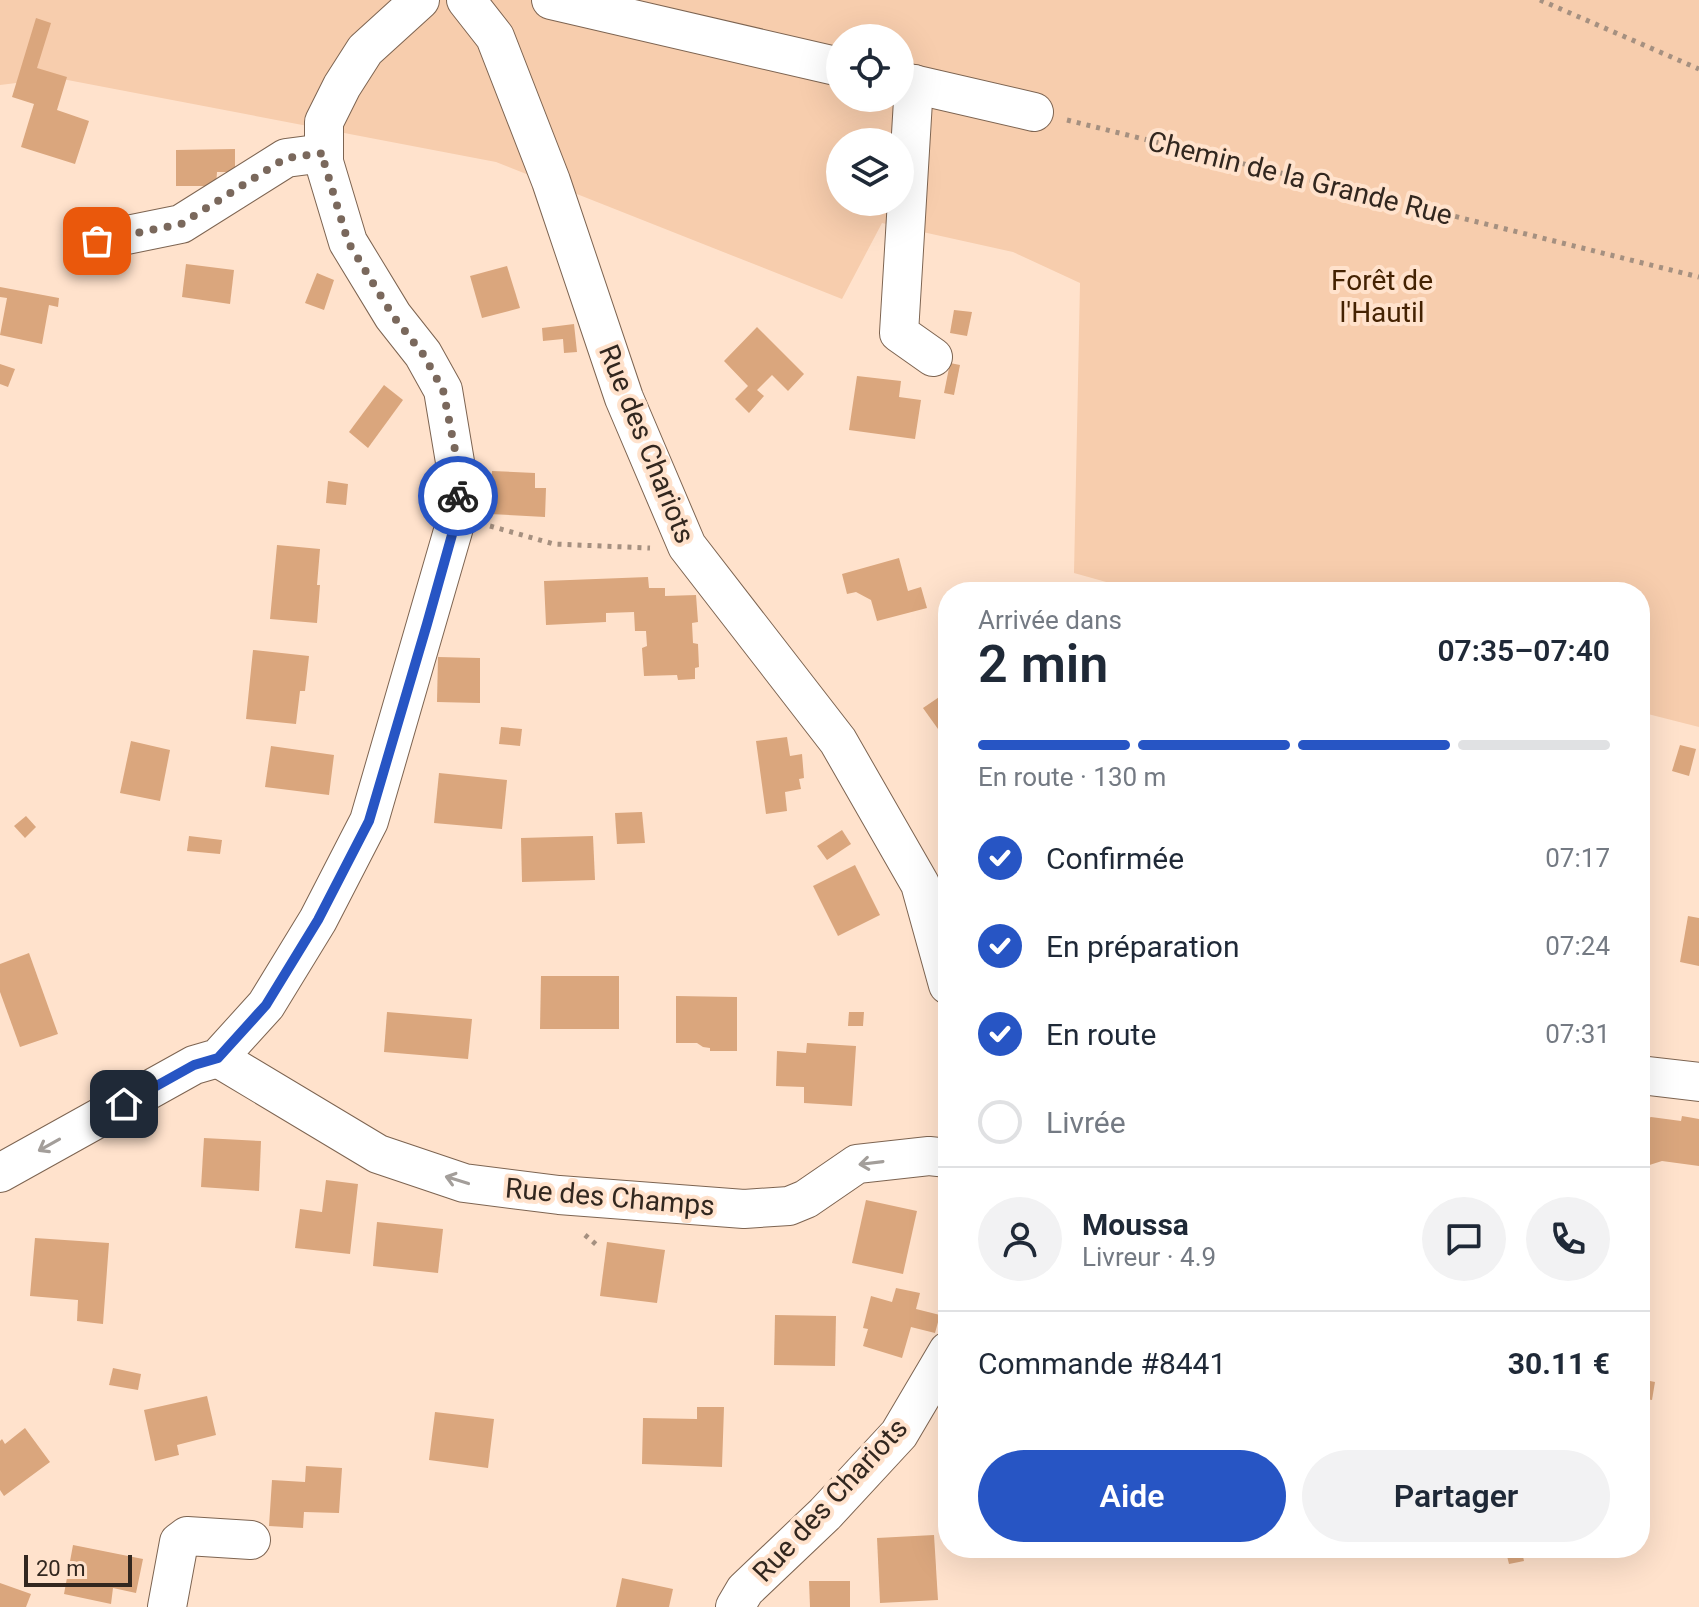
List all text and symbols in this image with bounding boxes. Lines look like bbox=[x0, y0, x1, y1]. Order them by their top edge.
map controls bbox=[826, 24, 914, 216]
button: locate bbox=[826, 24, 914, 112]
street label: Chemin de la Grande Rue bbox=[1144, 124, 1456, 232]
button: layers bbox=[826, 128, 914, 216]
pin bbox=[63, 207, 131, 275]
icon: bag bbox=[75, 219, 119, 263]
park label: Forêt de l'Hautil bbox=[1331, 264, 1433, 329]
street label: Rue des Chariots bbox=[592, 340, 702, 548]
courier bbox=[418, 456, 498, 536]
icon: bike bbox=[436, 474, 480, 518]
text: Arrivée dans bbox=[978, 605, 1122, 635]
text: 07:35–07:40 bbox=[1437, 633, 1610, 668]
text: 2 min bbox=[978, 634, 1108, 695]
text: En route · 130 m bbox=[978, 762, 1166, 792]
icon: check bbox=[978, 836, 1022, 880]
text: Confirmée bbox=[1046, 841, 1184, 876]
text: 07:17 bbox=[1545, 843, 1610, 873]
icon: check bbox=[978, 924, 1022, 968]
text: En préparation bbox=[1046, 929, 1240, 964]
text: 07:24 bbox=[1545, 931, 1610, 961]
icon: check bbox=[978, 1012, 1022, 1056]
text: En route bbox=[1046, 1017, 1156, 1052]
text: 07:31 bbox=[1545, 1019, 1610, 1049]
pin bbox=[90, 1070, 158, 1138]
icon: home bbox=[102, 1082, 146, 1126]
text: Livrée bbox=[1046, 1105, 1126, 1140]
one-way arrow bbox=[38, 1138, 62, 1153]
one-way arrow bbox=[858, 1155, 885, 1170]
street label: Rue des Champs bbox=[504, 1171, 716, 1223]
one-way arrow bbox=[444, 1172, 470, 1187]
button: person bbox=[978, 1197, 1062, 1281]
button: chat bbox=[1422, 1197, 1506, 1281]
button: phone bbox=[1526, 1197, 1610, 1281]
text: Moussa bbox=[1082, 1207, 1189, 1242]
text: Livreur · 4.9 bbox=[1082, 1242, 1216, 1272]
text: Commande #8441 bbox=[978, 1346, 1226, 1381]
text: 30.11 € bbox=[1508, 1346, 1610, 1381]
street label: Rue des Chariots bbox=[746, 1411, 914, 1589]
button: Aide bbox=[978, 1450, 1286, 1542]
button: Partager bbox=[1302, 1450, 1610, 1542]
scale bar bbox=[24, 1551, 132, 1587]
text: 20 m bbox=[36, 1556, 85, 1581]

